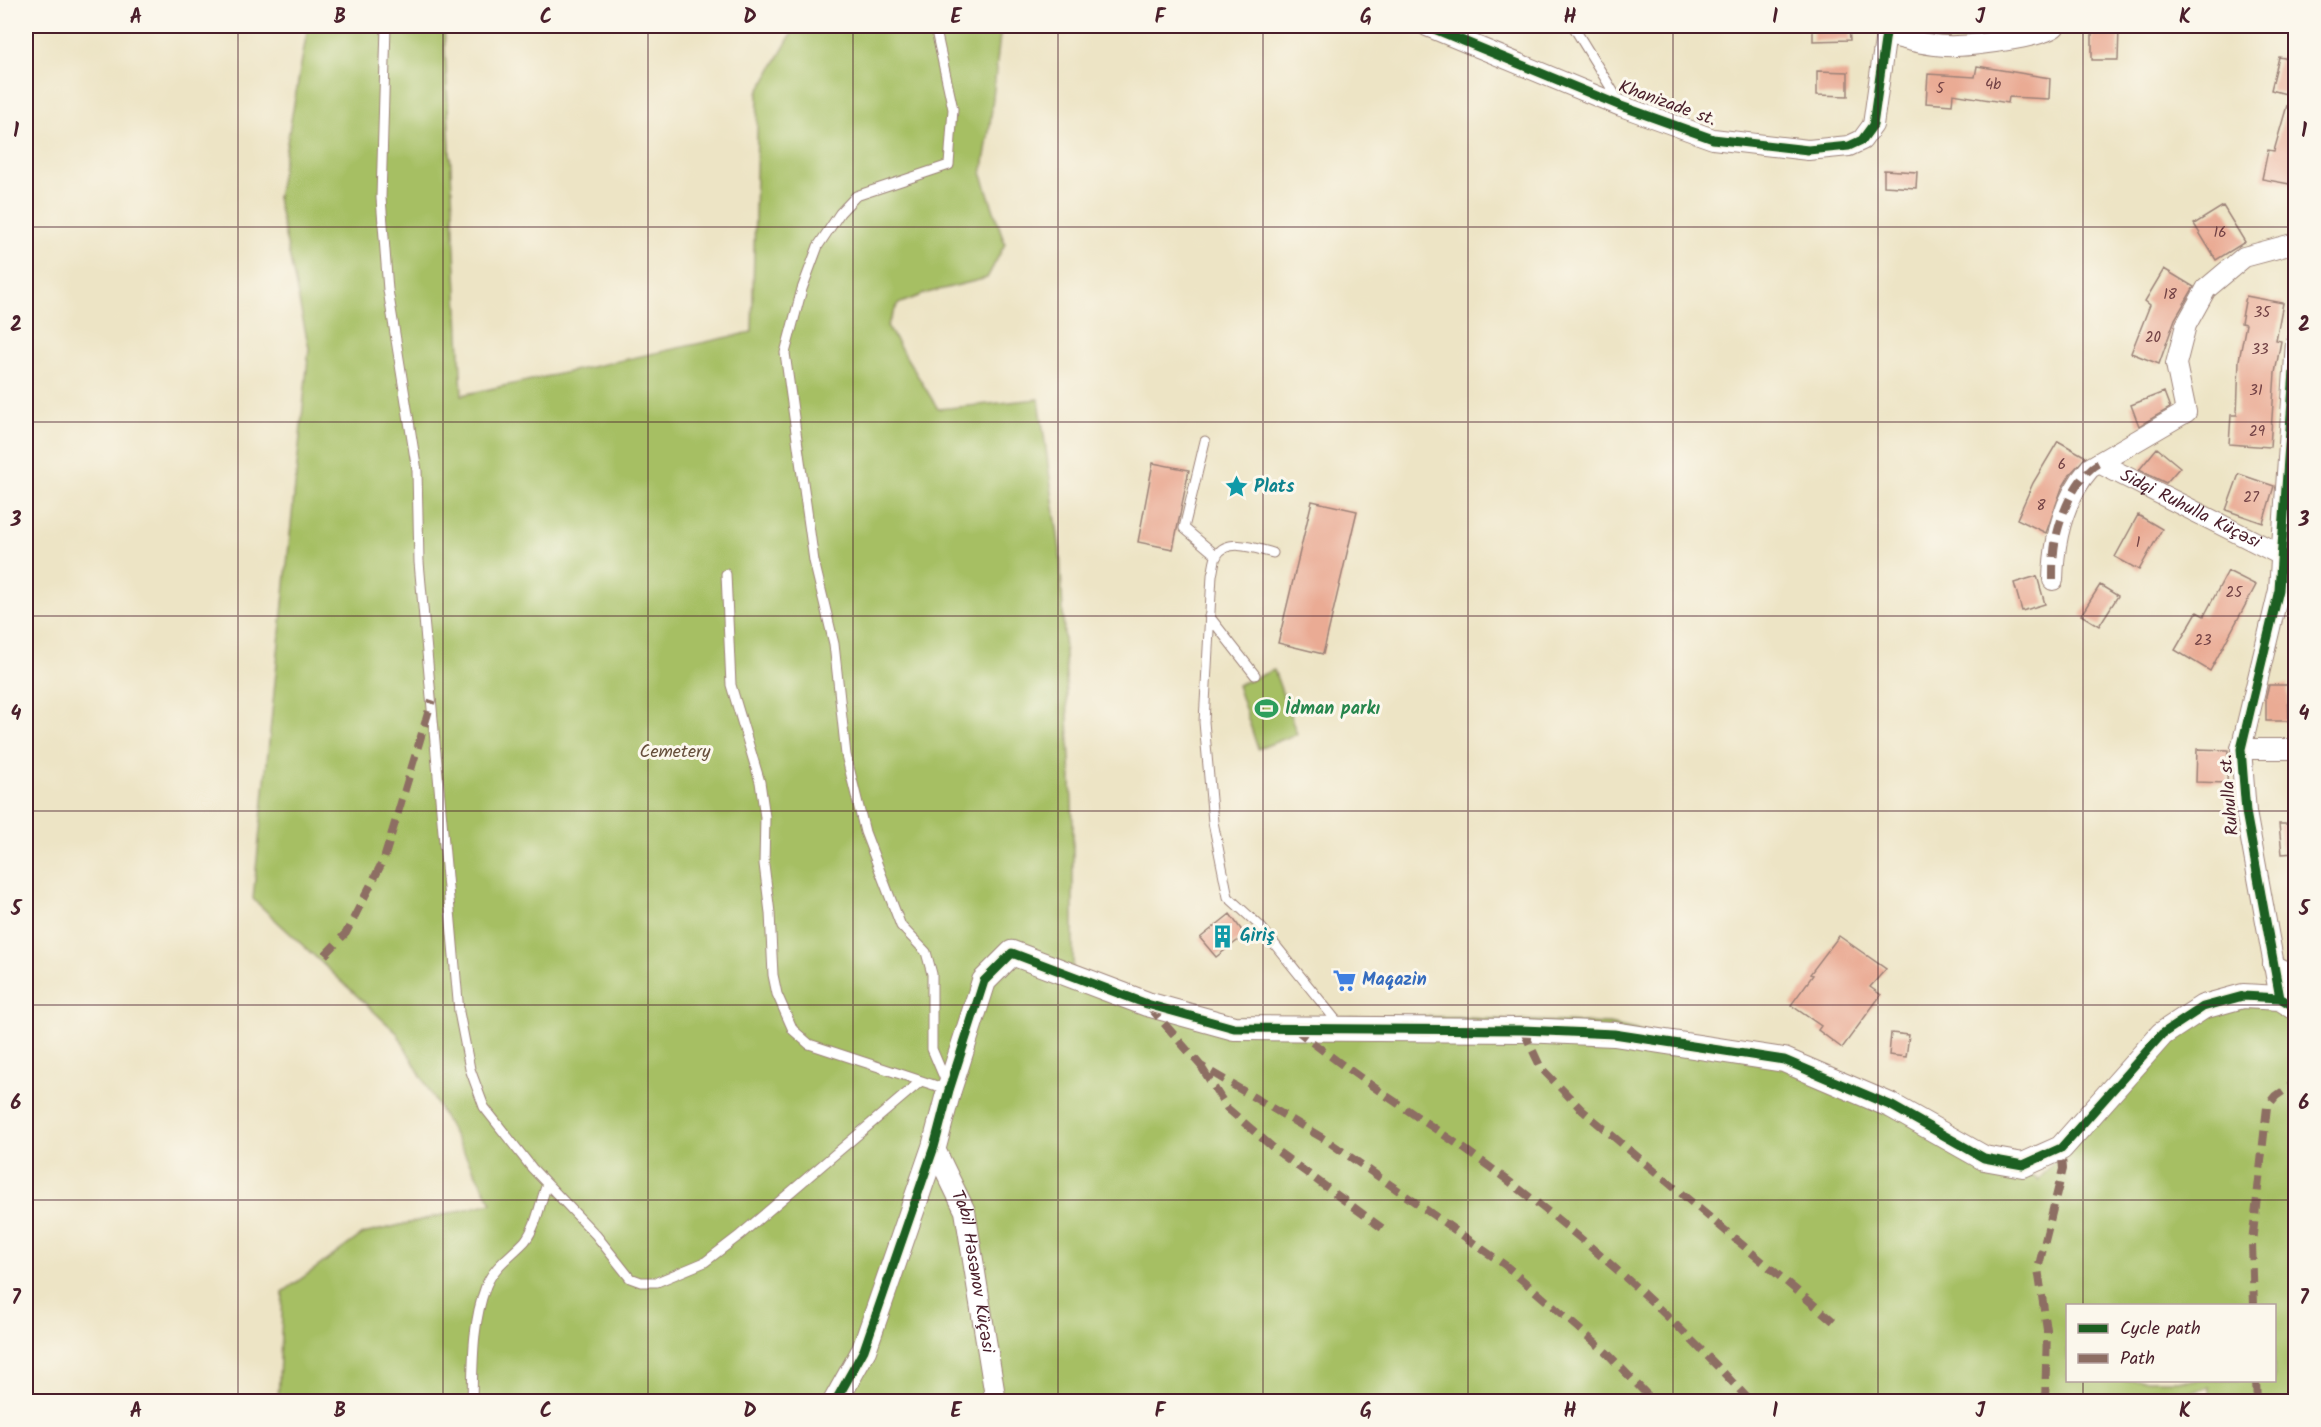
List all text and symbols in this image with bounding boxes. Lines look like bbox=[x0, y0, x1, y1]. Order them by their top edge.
text: A bbox=[130, 2, 142, 34]
text: B bbox=[334, 2, 346, 34]
text: C bbox=[540, 2, 552, 34]
text: D bbox=[743, 2, 757, 34]
text: E bbox=[950, 2, 962, 34]
text: F bbox=[1155, 2, 1167, 34]
text: G bbox=[1360, 2, 1372, 34]
text: H bbox=[1563, 2, 1577, 34]
text: I bbox=[1772, 2, 1778, 34]
text: J bbox=[1975, 2, 1986, 34]
text: K bbox=[2179, 2, 2191, 34]
street label: Khanizade st. bbox=[1614, 73, 1720, 135]
house number: 4b bbox=[1985, 73, 2001, 97]
house number: 5 bbox=[1936, 77, 1945, 101]
text: 1 bbox=[13, 116, 19, 148]
text: 1 bbox=[2301, 116, 2307, 148]
house number: 16 bbox=[2213, 221, 2227, 245]
house number: 18 bbox=[2163, 283, 2178, 307]
house number: 35 bbox=[2254, 301, 2271, 325]
text: 2 bbox=[10, 310, 22, 342]
text: 2 bbox=[2298, 310, 2310, 342]
house number: 20 bbox=[2145, 326, 2162, 350]
house number: 33 bbox=[2251, 338, 2269, 362]
house number: 31 bbox=[2249, 379, 2263, 403]
house number: 29 bbox=[2249, 420, 2266, 444]
house number: 6 bbox=[2058, 453, 2066, 477]
street label: Sidqi Ruhulla Küçəsi bbox=[2115, 461, 2266, 557]
place label: Plats bbox=[1254, 473, 1295, 502]
place icon: Plats bbox=[1223, 474, 1249, 500]
house number: 27 bbox=[2243, 486, 2260, 510]
house number: 8 bbox=[2036, 494, 2046, 518]
text: 3 bbox=[10, 505, 22, 537]
text: 3 bbox=[2298, 505, 2310, 537]
house number: 1 bbox=[2136, 531, 2141, 555]
house number: 25 bbox=[2226, 581, 2243, 605]
house number: 23 bbox=[2194, 629, 2212, 653]
place label: İdman parkı bbox=[1285, 695, 1380, 724]
sports icon: İdman parkı bbox=[1254, 696, 1280, 722]
text: 4 bbox=[11, 699, 22, 731]
text: 4 bbox=[2299, 699, 2310, 731]
park label: Cemetery bbox=[640, 738, 711, 767]
street label: Ruhulla st. bbox=[2212, 753, 2248, 837]
text: 5 bbox=[10, 894, 23, 926]
text: 5 bbox=[2298, 894, 2311, 926]
place label: Giriş bbox=[1240, 922, 1276, 951]
building icon: Giriş bbox=[1209, 923, 1235, 949]
place label: Maqazin bbox=[1362, 966, 1427, 995]
supermarket icon: Maqazin bbox=[1331, 967, 1357, 993]
text: 6 bbox=[11, 1088, 22, 1120]
text: 6 bbox=[2299, 1088, 2310, 1120]
street label: Tabil Həsənov Küçəsi bbox=[942, 1185, 1002, 1356]
text: 7 bbox=[11, 1283, 21, 1315]
text: 7 bbox=[2299, 1283, 2309, 1315]
legend bbox=[2066, 1304, 2276, 1382]
text: Cycle path bbox=[2120, 1315, 2201, 1344]
text: Path bbox=[2120, 1345, 2155, 1374]
text: A bbox=[130, 1396, 142, 1427]
text: B bbox=[334, 1396, 346, 1427]
text: C bbox=[540, 1396, 552, 1427]
text: D bbox=[743, 1396, 757, 1427]
text: E bbox=[950, 1396, 962, 1427]
text: F bbox=[1155, 1396, 1167, 1427]
text: G bbox=[1360, 1396, 1372, 1427]
text: H bbox=[1563, 1396, 1577, 1427]
text: I bbox=[1772, 1396, 1778, 1427]
text: J bbox=[1975, 1396, 1986, 1427]
text: K bbox=[2179, 1396, 2191, 1427]

